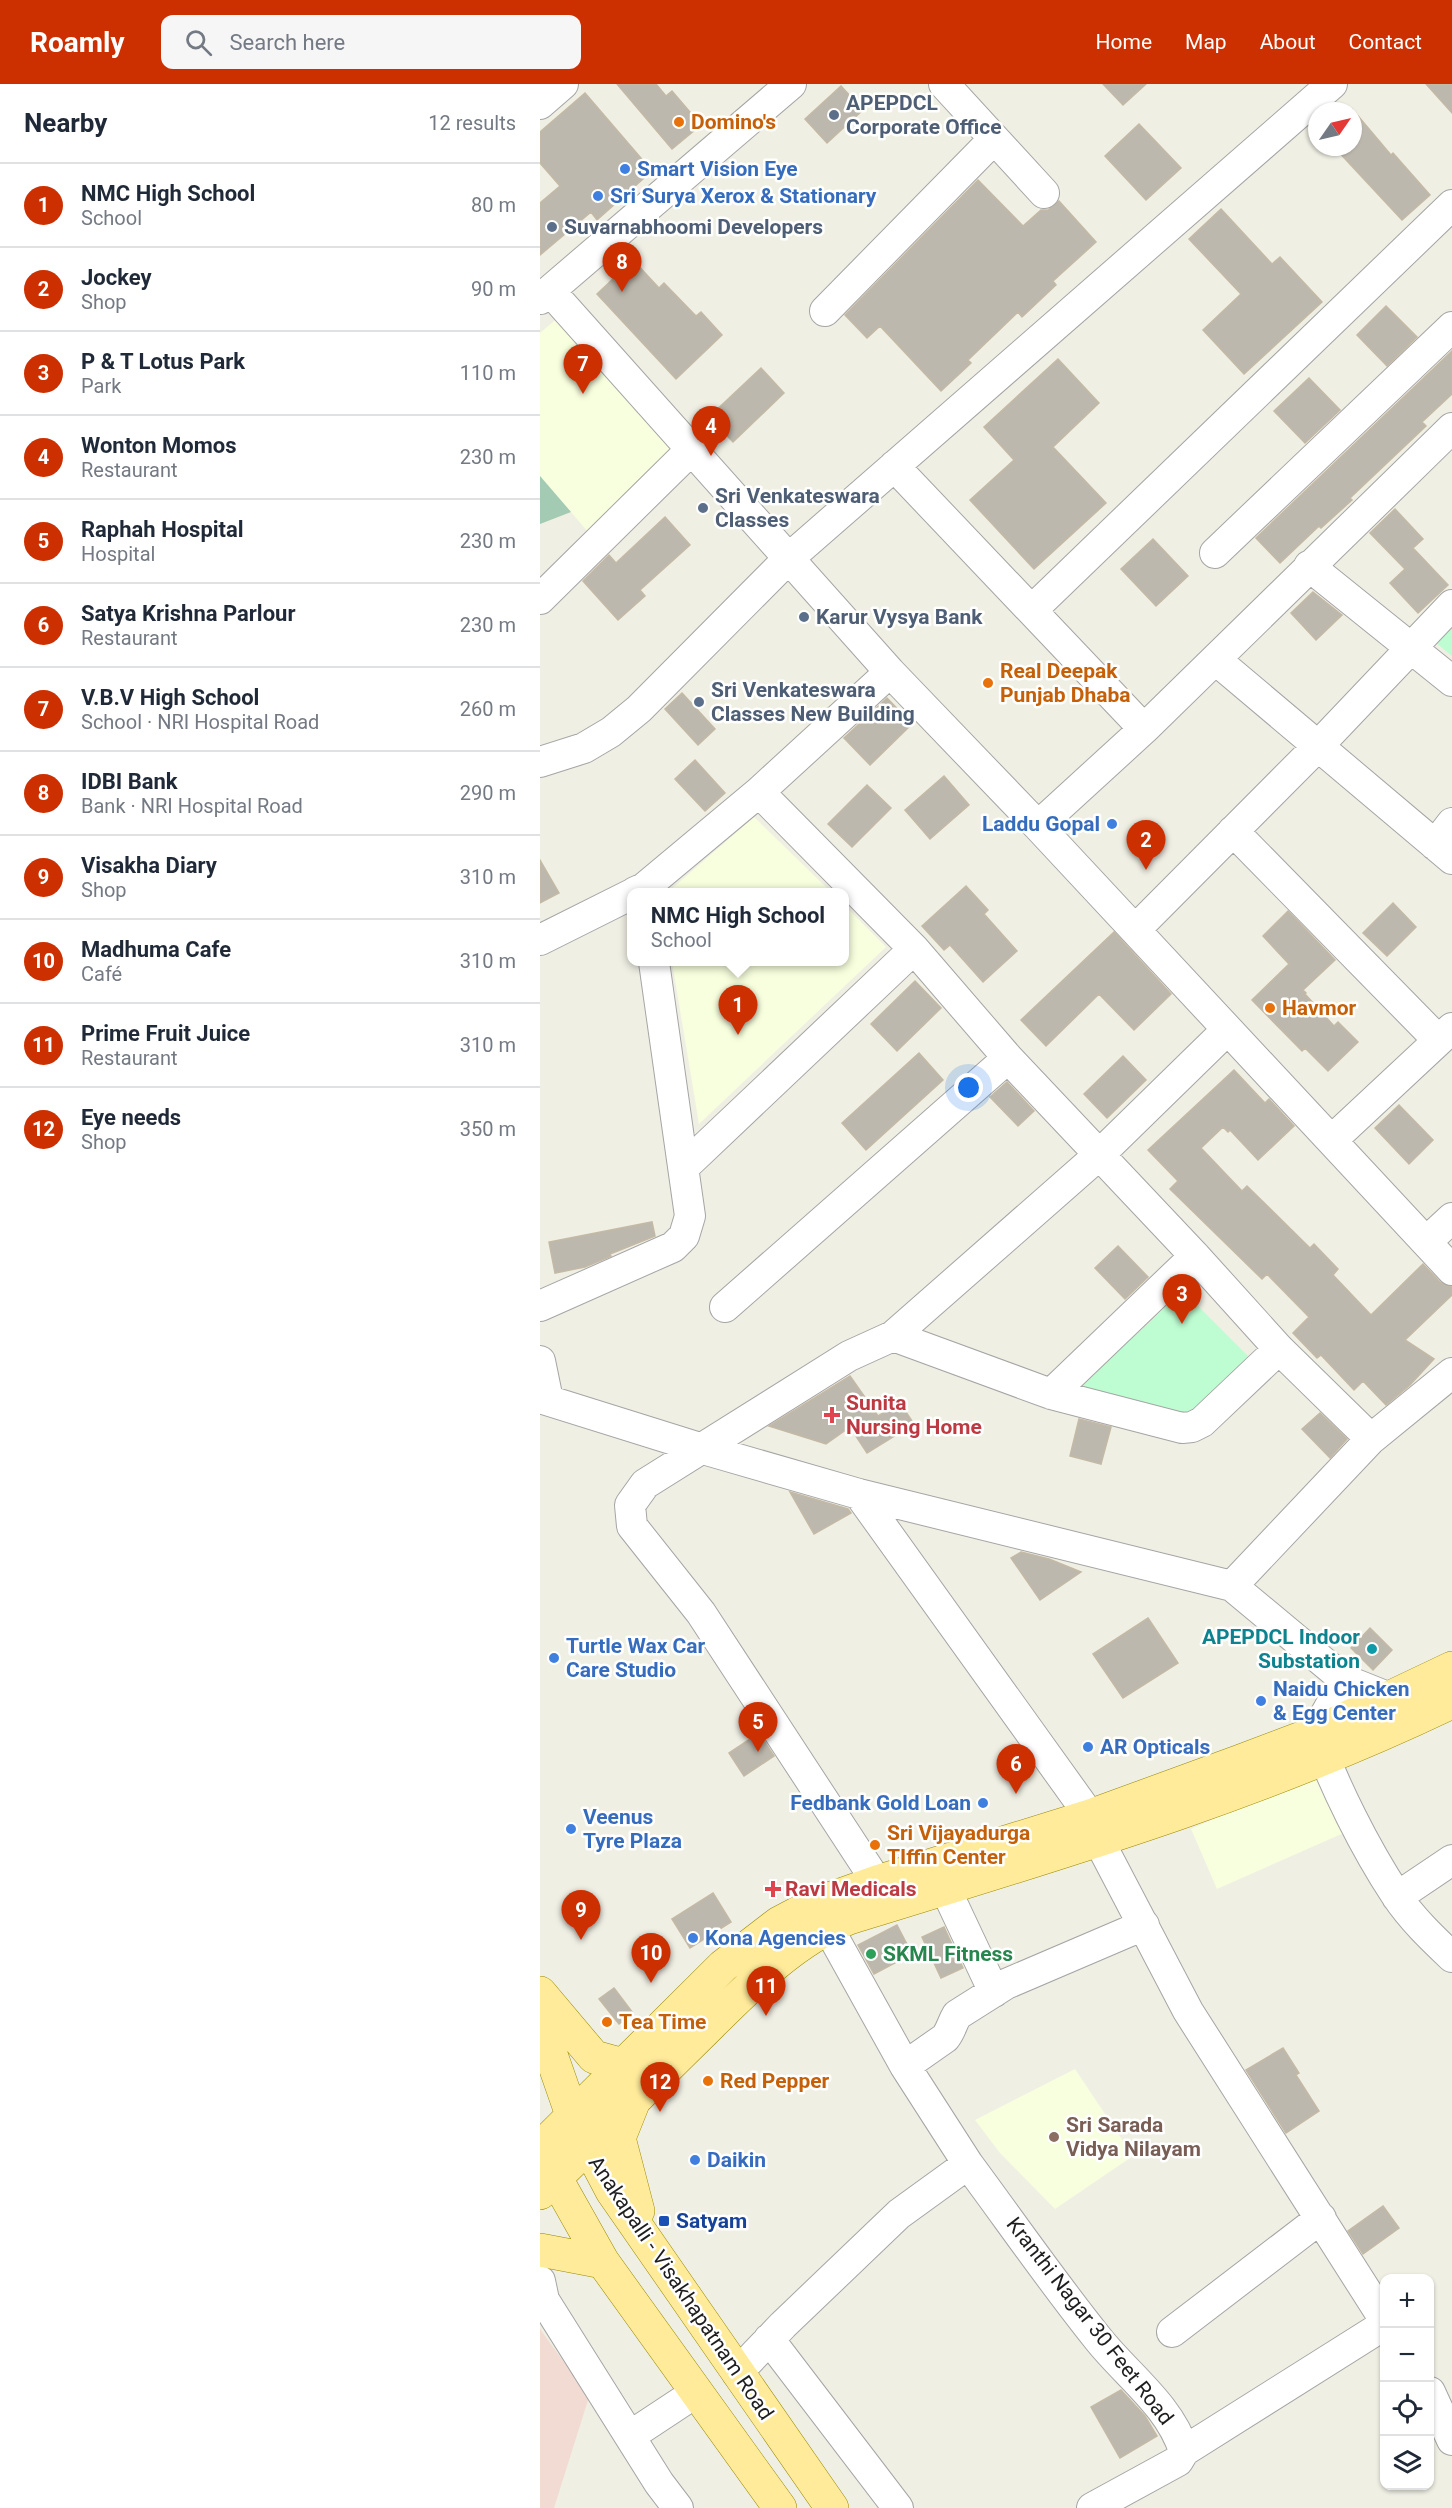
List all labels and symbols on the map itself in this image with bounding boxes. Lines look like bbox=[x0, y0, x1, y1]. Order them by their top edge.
place label: APEPDCL Corporate Office bbox=[846, 91, 1002, 139]
north arrow bbox=[1308, 102, 1362, 156]
marker: APEPDCL Corporate Office bbox=[827, 108, 841, 122]
place label: Domino's bbox=[691, 110, 776, 134]
marker: Domino's bbox=[672, 115, 686, 129]
place label: Smart Vision Eye bbox=[637, 157, 798, 181]
marker: Smart Vision Eye bbox=[618, 162, 632, 176]
place label: Sri Surya Xerox & Stationary bbox=[610, 184, 877, 208]
marker: Sri Surya Xerox & Stationary bbox=[591, 189, 605, 203]
place label: Suvarnabhoomi Developers bbox=[564, 215, 823, 239]
marker: Suvarnabhoomi Developers bbox=[545, 220, 559, 234]
pin: 8 bbox=[602, 242, 641, 292]
pin: 7 bbox=[564, 344, 603, 394]
pin: 4 bbox=[692, 406, 730, 456]
place label: Sri Venkateswara Classes bbox=[715, 484, 880, 532]
marker: Sri Venkateswara Classes bbox=[696, 501, 710, 515]
place label: Karur Vysya Bank bbox=[816, 605, 983, 629]
marker: Karur Vysya Bank bbox=[797, 610, 811, 624]
place label: Real Deepak Punjab Dhaba bbox=[1000, 659, 1131, 707]
marker: Real Deepak Punjab Dhaba bbox=[981, 676, 995, 690]
place label: Sri Venkateswara Classes New Building bbox=[711, 678, 915, 726]
marker: Sri Venkateswara Classes New Building bbox=[692, 695, 706, 709]
place label: Laddu Gopal bbox=[982, 812, 1100, 836]
marker: Laddu Gopal bbox=[1105, 817, 1119, 831]
pin: 2 bbox=[1126, 820, 1166, 870]
pin: 1 bbox=[718, 986, 758, 1035]
place label: Havmor bbox=[1282, 996, 1357, 1020]
marker: Havmor bbox=[1263, 1001, 1277, 1015]
your location bbox=[954, 1073, 983, 1102]
pin: 3 bbox=[1162, 1274, 1202, 1324]
place label: Sunita Nursing Home bbox=[846, 1391, 982, 1439]
marker: Sunita Nursing Home bbox=[823, 1406, 841, 1424]
place label: APEPDCL Indoor Substation bbox=[1202, 1625, 1360, 1673]
place label: Turtle Wax Car Care Studio bbox=[566, 1634, 706, 1682]
marker: APEPDCL Indoor Substation bbox=[1365, 1642, 1379, 1656]
marker: Turtle Wax Car Care Studio bbox=[547, 1651, 561, 1665]
place label: Naidu Chicken & Egg Center bbox=[1273, 1677, 1410, 1725]
marker: Naidu Chicken & Egg Center bbox=[1254, 1694, 1268, 1708]
pin: 5 bbox=[738, 1702, 778, 1752]
place label: AR Opticals bbox=[1100, 1735, 1210, 1759]
marker: AR Opticals bbox=[1081, 1740, 1095, 1754]
pin: 6 bbox=[996, 1744, 1036, 1794]
place label: Fedbank Gold Loan bbox=[790, 1791, 971, 1815]
marker: Fedbank Gold Loan bbox=[976, 1796, 990, 1810]
place label: Veenus Tyre Plaza bbox=[583, 1805, 682, 1853]
place label: Sri Vijayadurga TIffin Center bbox=[887, 1821, 1030, 1869]
marker: Veenus Tyre Plaza bbox=[564, 1822, 578, 1836]
marker: Sri Vijayadurga TIffin Center bbox=[868, 1838, 882, 1852]
place label: Ravi Medicals bbox=[785, 1877, 917, 1901]
marker: Ravi Medicals bbox=[766, 1882, 780, 1896]
pin: 9 bbox=[562, 1890, 600, 1940]
place label: Kona Agencies bbox=[705, 1926, 846, 1950]
marker: Kona Agencies bbox=[686, 1931, 700, 1945]
pin: 10 bbox=[632, 1934, 670, 1983]
place label: SKML Fitness bbox=[883, 1942, 1013, 1966]
marker: SKML Fitness bbox=[864, 1947, 878, 1961]
pin: 11 bbox=[746, 1966, 786, 2016]
place label: Tea Time bbox=[619, 2010, 706, 2034]
marker: Tea Time bbox=[600, 2015, 614, 2029]
pin: 12 bbox=[640, 2062, 680, 2112]
place label: Red Pepper bbox=[720, 2069, 830, 2093]
marker: Red Pepper bbox=[701, 2074, 715, 2088]
place label: Sri Sarada Vidya Nilayam bbox=[1066, 2113, 1201, 2161]
marker: Sri Sarada Vidya Nilayam bbox=[1047, 2130, 1061, 2144]
place label: Daikin bbox=[707, 2148, 766, 2172]
street label: Anakapalli - Visakhapatnam Road bbox=[584, 2152, 778, 2424]
marker: Daikin bbox=[688, 2153, 702, 2167]
place label: Satyam bbox=[676, 2209, 747, 2233]
street label: Kranthi Nagar 30 Feet Road bbox=[1002, 2213, 1178, 2429]
marker: Satyam bbox=[657, 2214, 671, 2228]

